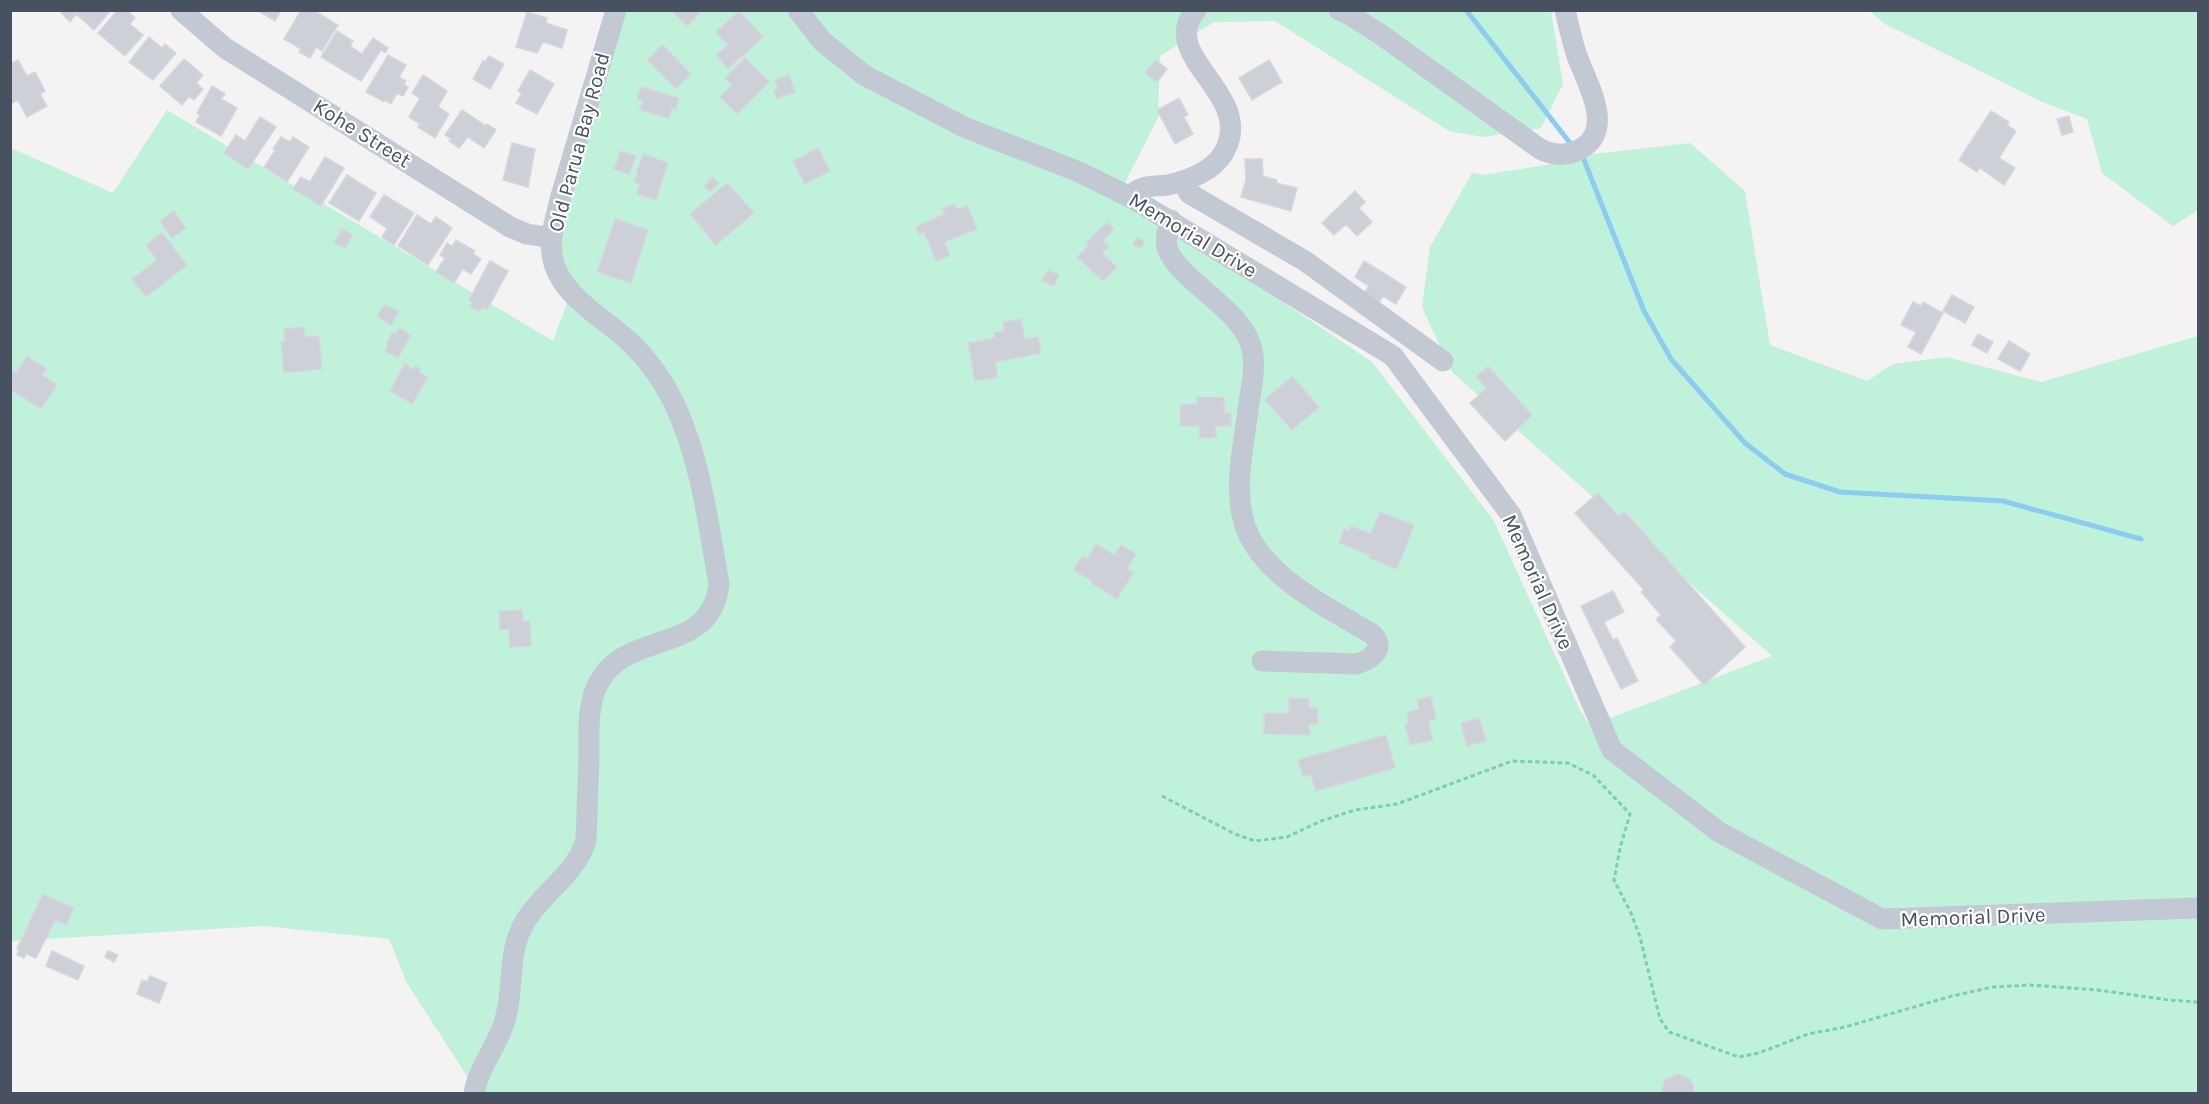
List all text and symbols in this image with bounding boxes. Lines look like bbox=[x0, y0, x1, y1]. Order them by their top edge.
street label: Old Parua Bay Road bbox=[544, 50, 614, 234]
street label: Kohe Street bbox=[309, 94, 415, 172]
street label: Memorial Drive bbox=[1125, 187, 1261, 283]
street label: Memorial Drive bbox=[1498, 511, 1578, 653]
street label: Memorial Drive bbox=[1900, 902, 2046, 932]

